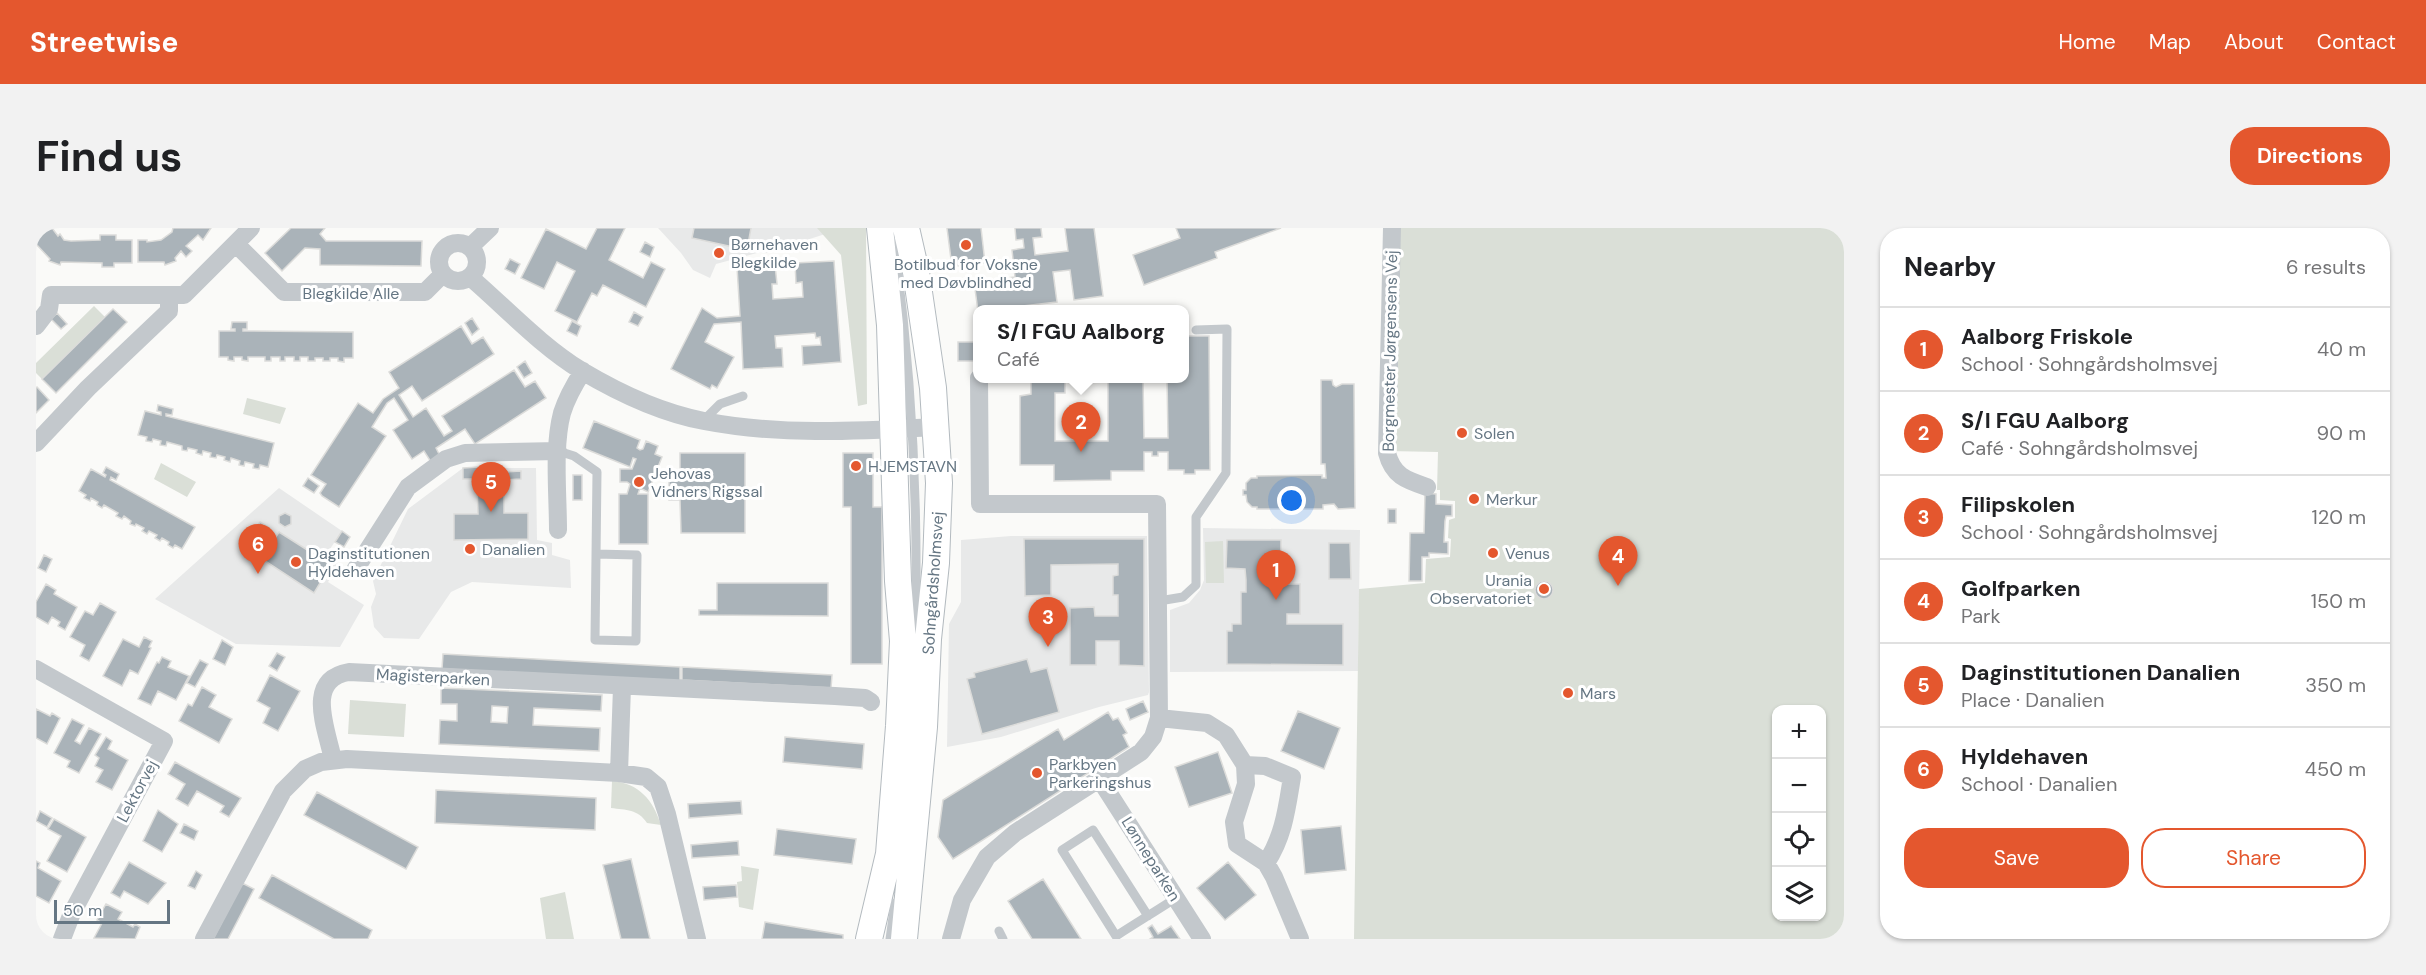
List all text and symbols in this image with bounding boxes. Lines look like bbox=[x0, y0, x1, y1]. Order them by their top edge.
text: Streetwise bbox=[30, 24, 178, 61]
text: Home bbox=[2058, 28, 2116, 56]
text: Map bbox=[2149, 28, 2191, 56]
text: About bbox=[2224, 28, 2284, 56]
text: Contact bbox=[2317, 28, 2396, 56]
button: Directions bbox=[2230, 127, 2390, 185]
text: Find us bbox=[36, 129, 182, 184]
place label: Børnehaven Blegkilde bbox=[731, 234, 818, 273]
marker: Botilbud for Voksne med Døvblindhed bbox=[959, 238, 973, 252]
marker: Børnehaven Blegkilde bbox=[712, 246, 726, 260]
street label: Borgmester Jørgensens Vej bbox=[1378, 250, 1402, 452]
text: Nearby bbox=[1904, 250, 1996, 284]
place label: Botilbud for Voksne med Døvblindhed bbox=[894, 254, 1038, 293]
text: 6 results bbox=[2286, 254, 2366, 280]
street label: Blegkilde Alle bbox=[303, 283, 399, 304]
popup bbox=[973, 305, 1189, 383]
text: S/I FGU Aalborg bbox=[997, 317, 1165, 346]
text: Aalborg Friskole bbox=[1961, 322, 2133, 351]
text: 1 bbox=[1920, 336, 1927, 362]
text: 40 m bbox=[2317, 336, 2366, 362]
text: Café bbox=[997, 346, 1040, 372]
text: School · Sohngårdsholmsvej bbox=[1961, 351, 2218, 377]
pin: 2 bbox=[1062, 402, 1100, 452]
text: S/I FGU Aalborg bbox=[1961, 406, 2129, 435]
text: 2 bbox=[1918, 420, 1929, 446]
text: 90 m bbox=[2317, 420, 2366, 446]
place label: Solen bbox=[1474, 423, 1515, 444]
marker: Solen bbox=[1455, 426, 1469, 440]
text: Café · Sohngårdsholmsvej bbox=[1961, 435, 2198, 461]
place label: HJEMSTAVN bbox=[868, 456, 957, 477]
marker: HJEMSTAVN bbox=[849, 459, 863, 473]
pin: 5 bbox=[472, 462, 510, 512]
place label: Jehovas Vidners Rigssal bbox=[651, 463, 763, 502]
marker: Jehovas Vidners Rigssal bbox=[632, 475, 646, 489]
your location bbox=[1277, 486, 1306, 515]
place label: Merkur bbox=[1486, 489, 1538, 510]
text: Filipskolen bbox=[1961, 490, 2075, 519]
marker: Merkur bbox=[1467, 492, 1481, 506]
text: 3 bbox=[1917, 504, 1930, 530]
text: 120 m bbox=[2312, 504, 2366, 530]
street label: Sohngårdsholmsvej bbox=[918, 511, 948, 655]
text: School · Sohngårdsholmsvej bbox=[1961, 519, 2218, 545]
pin: 6 bbox=[238, 524, 278, 574]
pin: 4 bbox=[1598, 536, 1638, 586]
place label: Danalien bbox=[482, 539, 545, 560]
marker: Danalien bbox=[463, 542, 477, 556]
place label: Daginstitutionen Hyldehaven bbox=[308, 543, 430, 582]
place label: Venus bbox=[1505, 543, 1550, 564]
marker: Venus bbox=[1486, 546, 1500, 560]
pin: 1 bbox=[1256, 550, 1296, 600]
marker: Daginstitutionen Hyldehaven bbox=[289, 555, 303, 569]
place label: Urania Observatoriet bbox=[1430, 570, 1532, 609]
text: Golfparken bbox=[1961, 574, 2081, 603]
marker: Urania Observatoriet bbox=[1537, 582, 1551, 596]
text: 4 bbox=[1917, 588, 1930, 614]
text: 150 m bbox=[2311, 588, 2366, 614]
pin: 3 bbox=[1028, 598, 1068, 647]
text: Park bbox=[1961, 603, 2001, 629]
text: Daginstitutionen Danalien bbox=[1961, 658, 2240, 687]
street label: Magisterparken bbox=[375, 664, 491, 690]
text: 5 bbox=[1917, 672, 1930, 698]
text: 350 m bbox=[2305, 672, 2366, 698]
place label: Mars bbox=[1580, 683, 1616, 704]
marker: Mars bbox=[1561, 686, 1575, 700]
text: Place · Danalien bbox=[1961, 687, 2104, 713]
map controls bbox=[1772, 705, 1826, 921]
button: + bbox=[1772, 705, 1826, 759]
text: Hyldehaven bbox=[1961, 742, 2088, 771]
place label: Parkbyen Parkeringshus bbox=[1049, 754, 1151, 793]
street label: Lektorvej bbox=[112, 756, 162, 826]
text: 6 bbox=[1917, 756, 1930, 782]
text: 450 m bbox=[2305, 756, 2366, 782]
button: − bbox=[1772, 759, 1826, 813]
marker: Parkbyen Parkeringshus bbox=[1030, 766, 1044, 780]
text: School · Danalien bbox=[1961, 771, 2117, 797]
street label: Lønneparken bbox=[1117, 813, 1185, 905]
button: locate bbox=[1772, 813, 1826, 867]
button: Save bbox=[1904, 828, 2129, 888]
button: Share bbox=[2141, 828, 2366, 888]
button: layers bbox=[1772, 867, 1826, 921]
scale bar bbox=[54, 897, 170, 924]
text: 50 m bbox=[63, 900, 102, 921]

